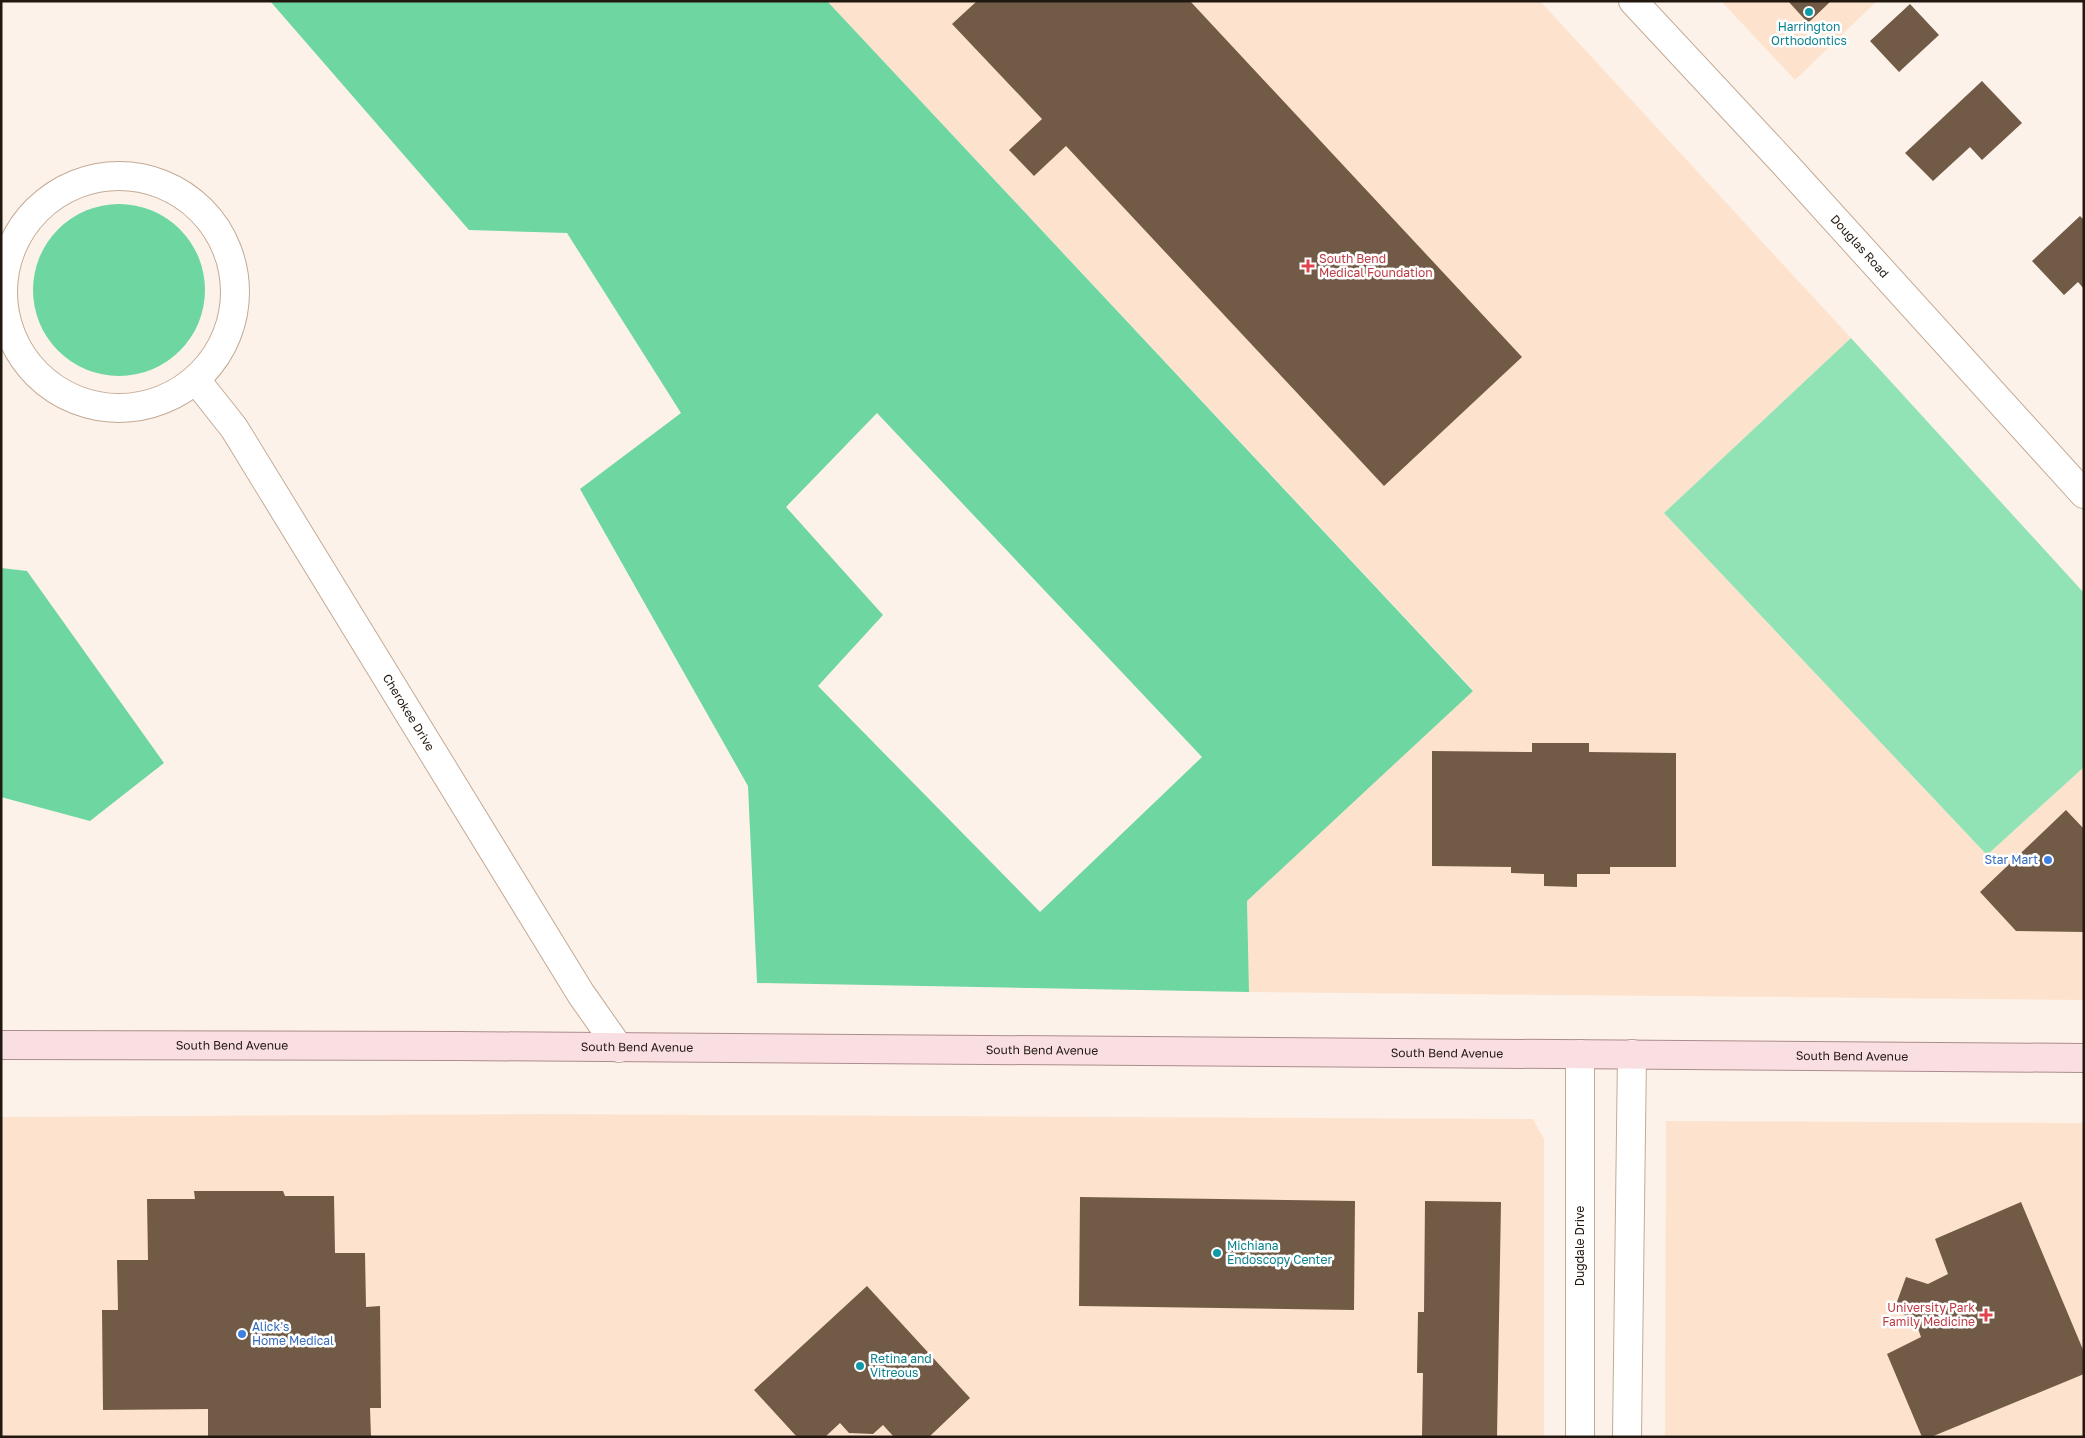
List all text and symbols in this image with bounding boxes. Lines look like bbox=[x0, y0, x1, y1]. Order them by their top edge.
marker: Harrington Orthodontics bbox=[1803, 6, 1815, 18]
place label: Harrington Orthodontics bbox=[1771, 19, 1847, 48]
street label: Douglas Road bbox=[1828, 212, 1892, 281]
place label: South Bend Medical Foundation bbox=[1319, 251, 1433, 280]
marker: South Bend Medical Foundation bbox=[1301, 259, 1315, 273]
street label: Cherokee Drive bbox=[380, 671, 438, 754]
place label: Star Mart bbox=[1984, 852, 2038, 867]
marker: Star Mart bbox=[2042, 854, 2054, 866]
street label: South Bend Avenue bbox=[176, 1037, 288, 1053]
street label: South Bend Avenue bbox=[581, 1039, 693, 1055]
street label: South Bend Avenue bbox=[986, 1042, 1098, 1058]
street label: South Bend Avenue bbox=[1391, 1045, 1503, 1061]
street label: South Bend Avenue bbox=[1796, 1048, 1908, 1064]
street label: Dugdale Drive bbox=[1572, 1206, 1587, 1286]
place label: Michiana Endoscopy Center bbox=[1227, 1238, 1332, 1267]
marker: Michiana Endoscopy Center bbox=[1211, 1247, 1223, 1259]
place label: University Park Family Medicine bbox=[1882, 1300, 1975, 1329]
marker: University Park Family Medicine bbox=[1979, 1308, 1993, 1322]
place label: Alick's Home Medical bbox=[252, 1319, 334, 1348]
marker: Alick's Home Medical bbox=[236, 1328, 248, 1340]
place label: Retina and Vitreous bbox=[870, 1351, 932, 1380]
marker: Retina and Vitreous bbox=[854, 1360, 866, 1372]

